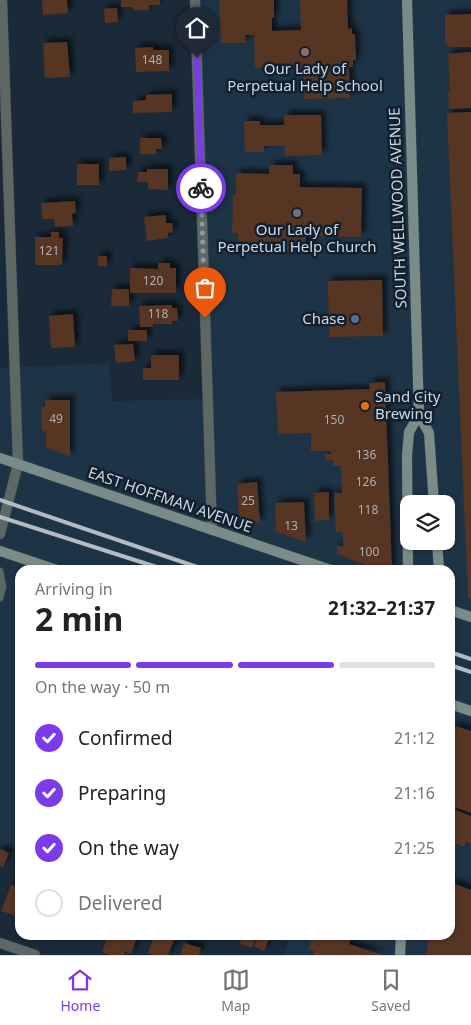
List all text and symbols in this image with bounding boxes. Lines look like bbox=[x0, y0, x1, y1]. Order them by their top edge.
pin bbox=[176, 7, 218, 58]
icon: home bbox=[183, 14, 211, 42]
marker: Our Lady of Perpetual Help School bbox=[299, 46, 311, 58]
house number: 148 bbox=[142, 51, 162, 68]
place label: Our Lady of Perpetual Help School bbox=[227, 58, 383, 95]
street label: SOUTH WELLWOOD AVENUE bbox=[383, 107, 411, 309]
courier bbox=[176, 163, 226, 213]
icon: bike bbox=[187, 174, 215, 202]
marker: Our Lady of Perpetual Help Church bbox=[291, 207, 303, 219]
place label: Our Lady of Perpetual Help Church bbox=[217, 219, 377, 256]
house number: 121 bbox=[39, 242, 59, 259]
pin bbox=[184, 267, 226, 318]
house number: 120 bbox=[143, 272, 163, 289]
icon: bag bbox=[191, 274, 219, 302]
house number: 118 bbox=[148, 305, 168, 322]
place label: Chase bbox=[302, 308, 345, 328]
marker: Chase bbox=[349, 313, 361, 325]
place label: Sand City Brewing bbox=[375, 386, 441, 423]
marker: Sand City Brewing bbox=[359, 400, 371, 412]
house number: 49 bbox=[49, 410, 63, 427]
house number: 150 bbox=[324, 411, 344, 428]
house number: 136 bbox=[356, 446, 376, 463]
street label: EAST HOFFMAN AVENUE bbox=[86, 462, 255, 537]
house number: 126 bbox=[356, 473, 376, 490]
house number: 25 bbox=[241, 492, 255, 509]
map controls bbox=[400, 495, 455, 550]
button: layers bbox=[400, 495, 455, 550]
house number: 118 bbox=[358, 501, 378, 518]
house number: 13 bbox=[284, 517, 298, 534]
house number: 100 bbox=[359, 543, 379, 560]
text: Arriving in bbox=[35, 578, 113, 600]
text: 21:32–21:37 bbox=[328, 595, 435, 621]
text: 2 min bbox=[35, 597, 123, 640]
text: On the way · 50 m bbox=[35, 676, 170, 698]
icon: check bbox=[35, 724, 63, 752]
text: Confirmed bbox=[78, 725, 173, 751]
text: 21:12 bbox=[394, 727, 435, 749]
icon: check bbox=[35, 779, 63, 807]
text: Preparing bbox=[78, 780, 166, 806]
text: 21:16 bbox=[394, 782, 435, 804]
icon: check bbox=[35, 834, 63, 862]
text: On the way bbox=[78, 835, 179, 861]
text: 21:25 bbox=[394, 837, 435, 859]
text: Delivered bbox=[78, 890, 163, 916]
tab: Home bbox=[60, 966, 100, 1015]
tab: Map bbox=[221, 966, 250, 1015]
tab: Saved bbox=[371, 966, 411, 1015]

